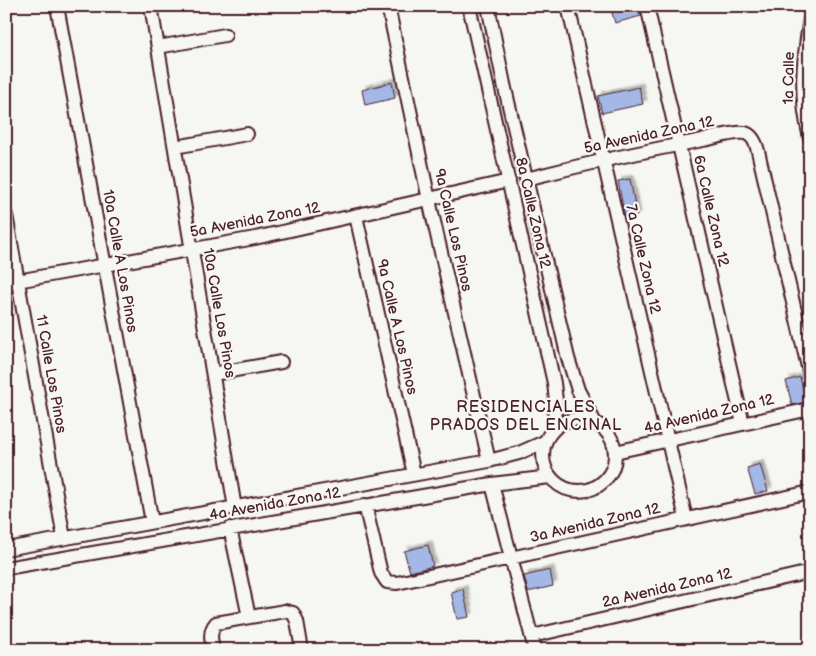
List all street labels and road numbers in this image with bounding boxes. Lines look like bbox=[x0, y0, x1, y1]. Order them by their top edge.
street label: 1a Calle bbox=[779, 51, 799, 105]
street label: 5a Avenida Zona 12 bbox=[582, 112, 716, 158]
street label: 6a Calle Zona 12 bbox=[689, 153, 733, 269]
street label: 8a Calle Zona 12 bbox=[511, 156, 555, 270]
street label: 9a Calle Los Pinos bbox=[430, 167, 476, 294]
street label: 10a Calle A Los Pinos bbox=[98, 188, 142, 334]
street label: 5a Avenida Zona 12 bbox=[188, 198, 322, 242]
street label: 7a Calle Zona 12 bbox=[621, 202, 665, 316]
street label: 10a Calle Los Pinos bbox=[198, 247, 240, 380]
street label: 9a Calle A Los Pinos bbox=[372, 257, 422, 397]
street label: 11 Calle Los Pinos bbox=[31, 313, 71, 435]
street label: 4a Avenida Zona 12 bbox=[642, 390, 776, 438]
street label: 4a Avenida Zona 12 bbox=[208, 483, 342, 525]
street label: 3a Avenida Zona 12 bbox=[528, 499, 662, 547]
street label: 2a Avenida Zona 12 bbox=[600, 564, 734, 612]

